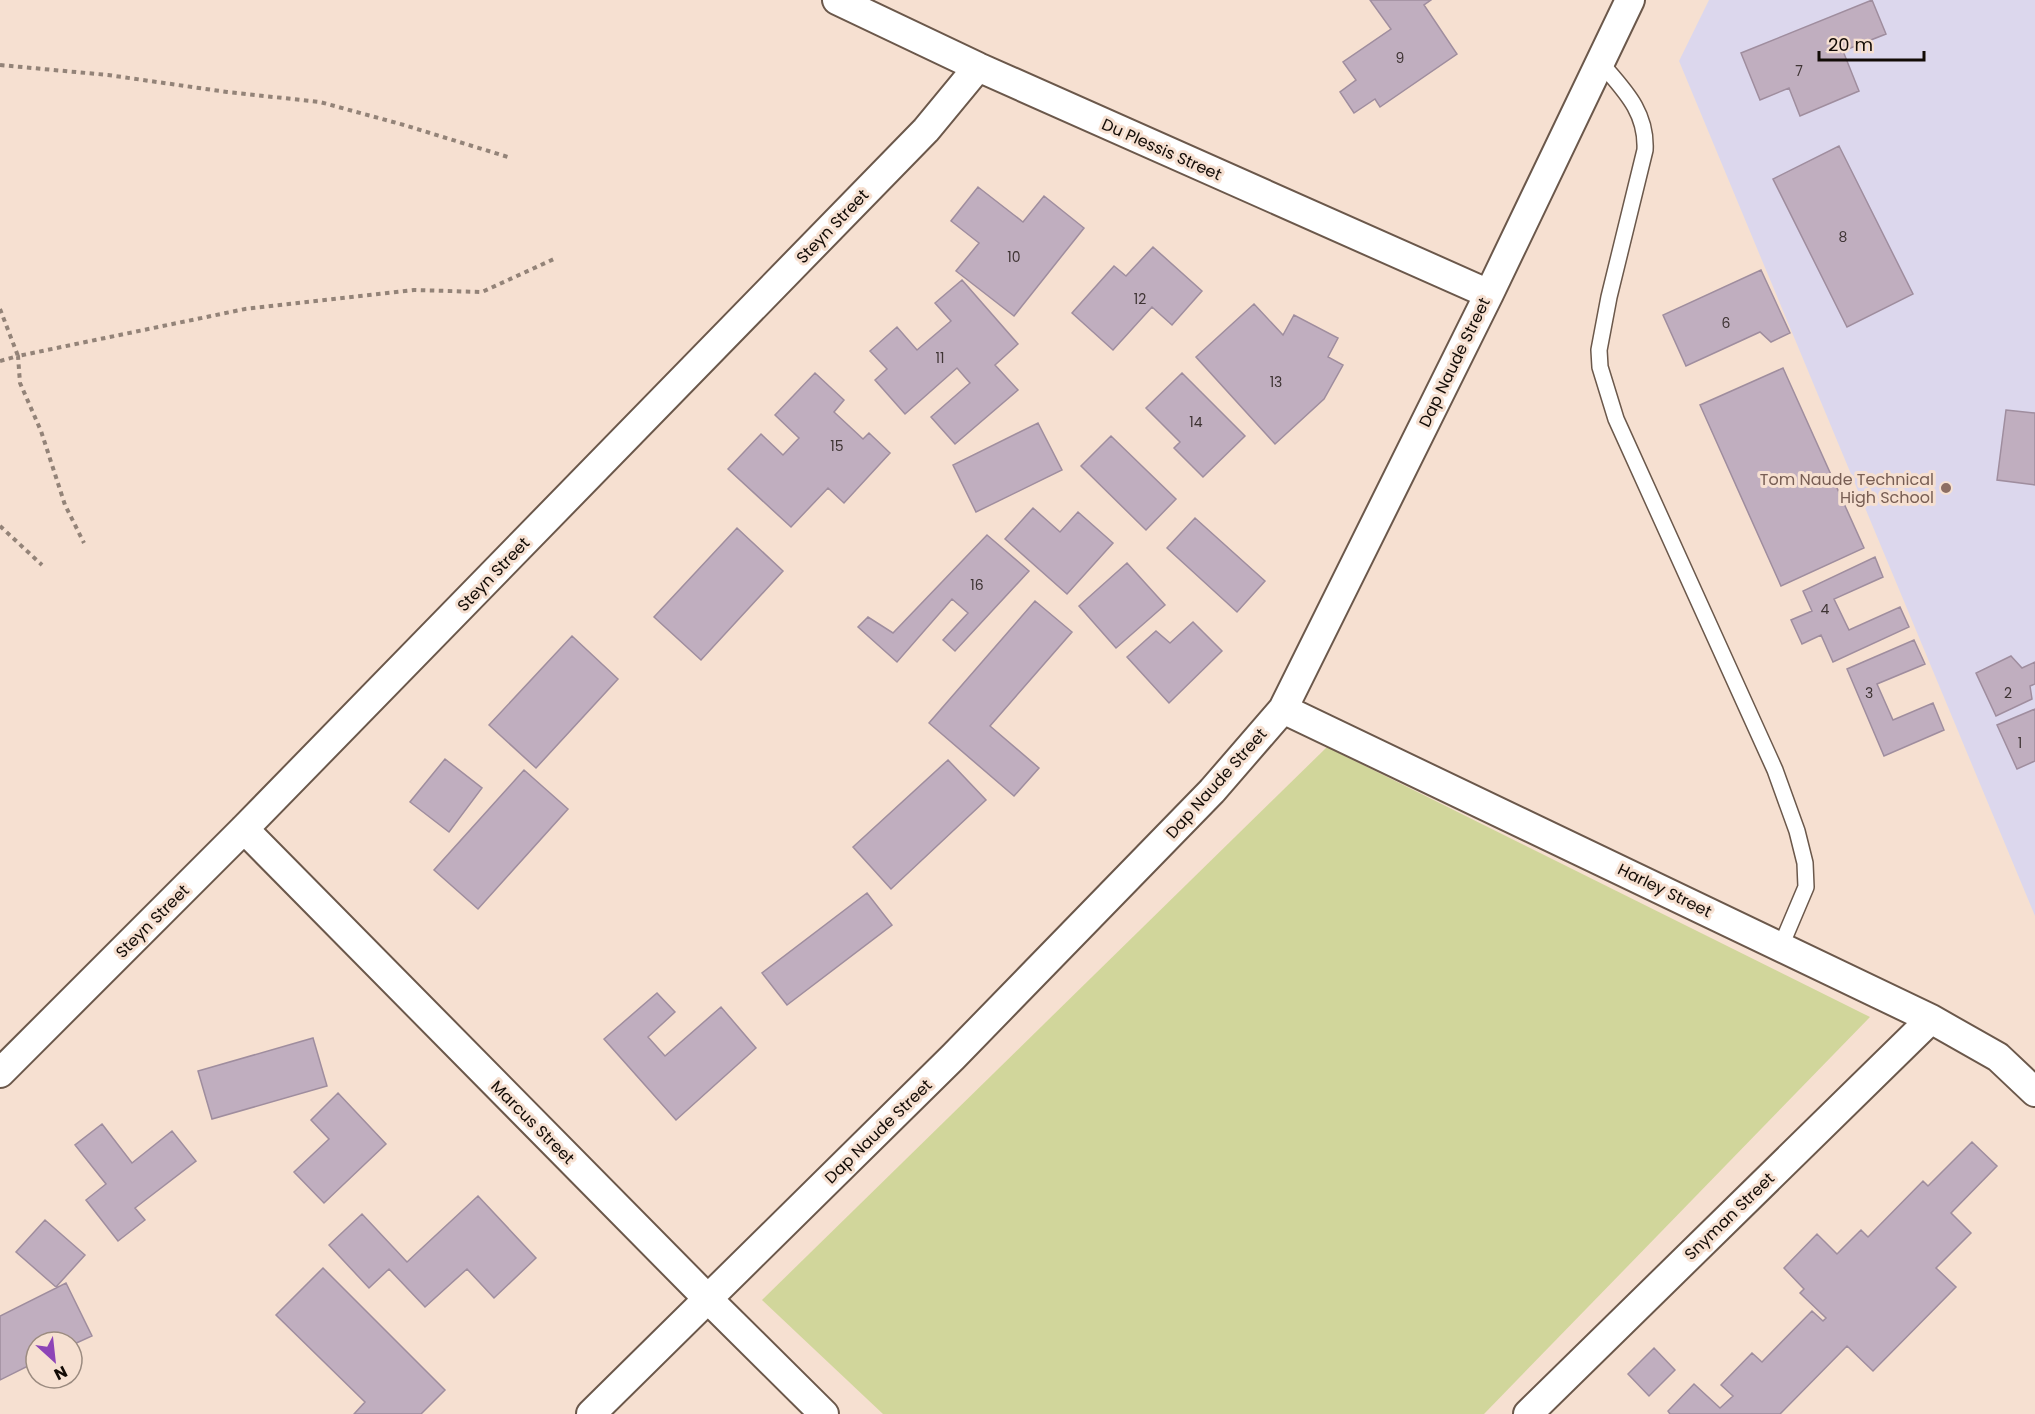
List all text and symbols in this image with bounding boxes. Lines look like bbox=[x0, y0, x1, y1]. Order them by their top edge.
scale bar bbox=[1819, 24, 1924, 62]
text: 20 m bbox=[1828, 32, 1873, 57]
house number: 9 bbox=[1396, 48, 1404, 68]
house number: 7 bbox=[1795, 61, 1803, 81]
street label: Du Plessis Street bbox=[1098, 113, 1226, 186]
street label: Steyn Street bbox=[791, 184, 874, 269]
house number: 8 bbox=[1839, 227, 1848, 247]
house number: 10 bbox=[1007, 247, 1021, 267]
house number: 12 bbox=[1134, 289, 1146, 309]
street label: Dap Naude Street bbox=[1413, 293, 1496, 431]
house number: 6 bbox=[1722, 313, 1731, 333]
house number: 11 bbox=[936, 348, 944, 368]
house number: 13 bbox=[1270, 372, 1282, 392]
house number: 14 bbox=[1189, 412, 1203, 432]
house number: 15 bbox=[830, 436, 844, 456]
place label: Tom Naude Technical High School bbox=[1760, 468, 1934, 509]
marker: Tom Naude Technical High School bbox=[1939, 481, 1953, 495]
street label: Steyn Street bbox=[452, 532, 535, 617]
house number: 16 bbox=[970, 575, 984, 595]
house number: 4 bbox=[1821, 599, 1830, 619]
house number: 3 bbox=[1865, 683, 1873, 703]
house number: 2 bbox=[2004, 683, 2012, 703]
street label: Dap Naude Street bbox=[1161, 723, 1272, 844]
house number: 1 bbox=[2018, 733, 2022, 753]
street label: Harley Street bbox=[1614, 858, 1716, 923]
street label: Steyn Street bbox=[110, 879, 194, 963]
street label: Dap Naude Street bbox=[820, 1074, 937, 1189]
street label: Marcus Street bbox=[486, 1075, 580, 1169]
street label: Snyman Street bbox=[1679, 1167, 1780, 1265]
north arrow bbox=[24, 1330, 84, 1390]
text: N bbox=[50, 1360, 71, 1386]

